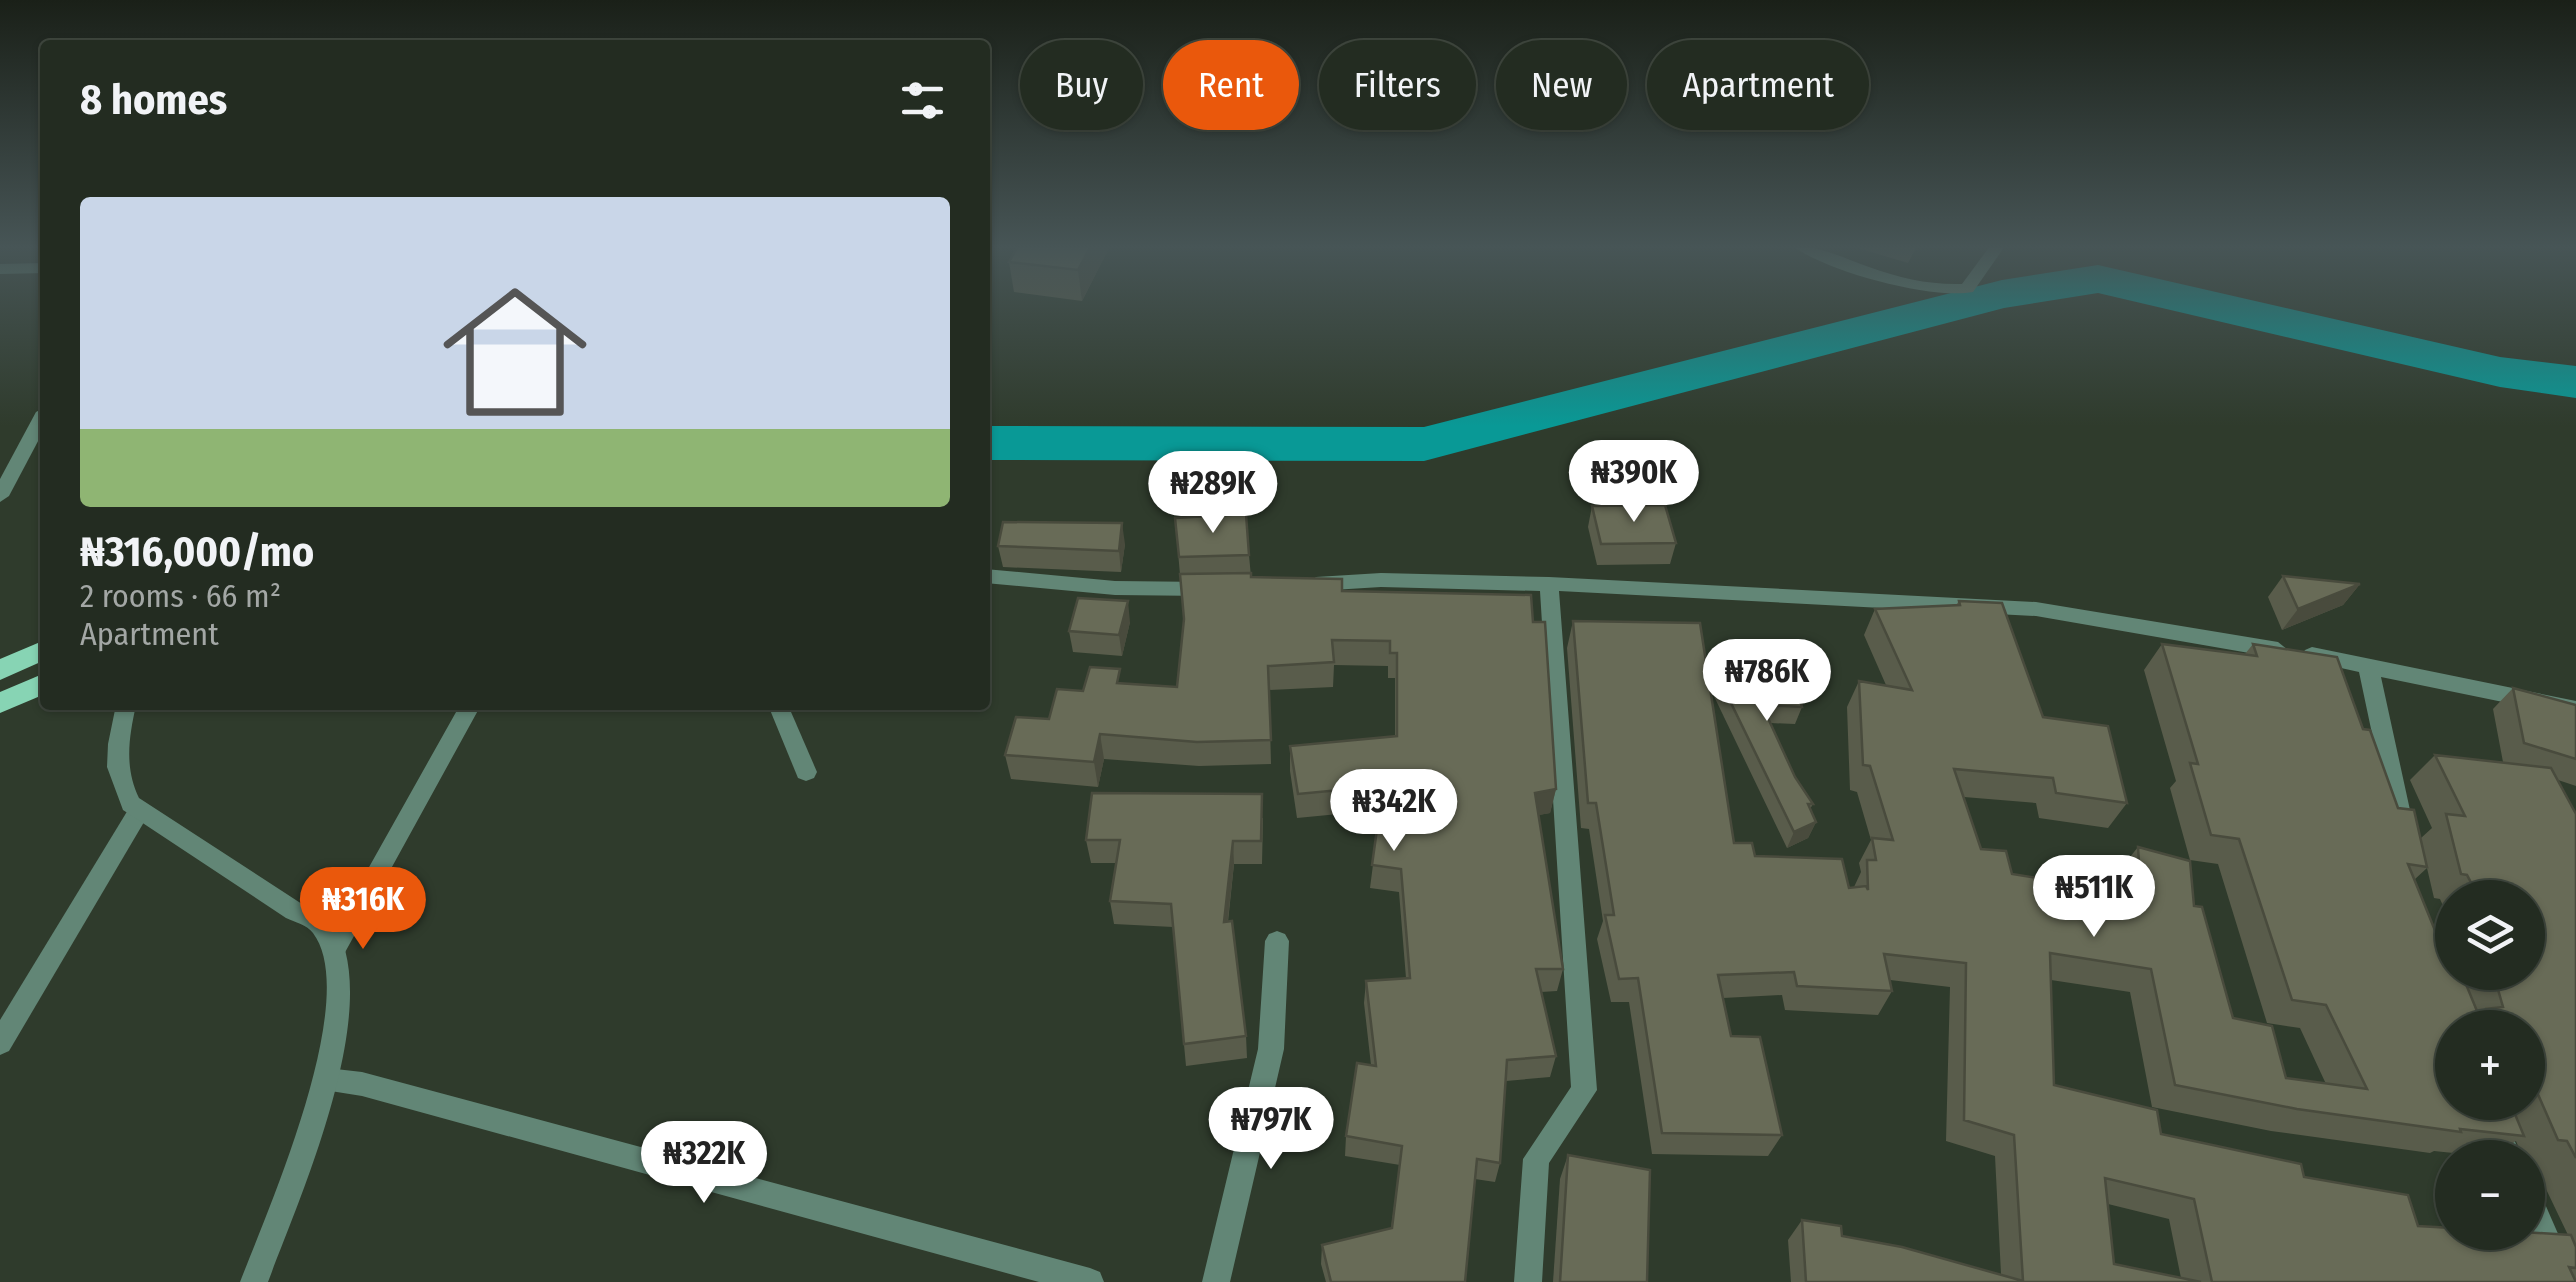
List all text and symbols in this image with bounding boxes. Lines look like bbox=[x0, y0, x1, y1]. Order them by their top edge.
chip: Buy bbox=[1020, 40, 1143, 130]
chip: Rent bbox=[1163, 40, 1299, 130]
chip: Filters bbox=[1319, 40, 1476, 130]
chip: New bbox=[1496, 40, 1627, 130]
chip: Apartment bbox=[1647, 40, 1869, 130]
icon: filters bbox=[895, 73, 950, 128]
text: 8 homes bbox=[80, 75, 227, 125]
icon: home bbox=[425, 262, 605, 442]
pin: ₦390K bbox=[1564, 440, 1704, 525]
pin: ₦289K bbox=[1143, 451, 1283, 536]
text: ₦390K bbox=[1591, 453, 1677, 491]
text: ₦289K bbox=[1170, 464, 1256, 502]
text: ₦316,000/mo bbox=[80, 527, 314, 577]
text: 2 rooms · 66 m² bbox=[80, 577, 281, 615]
text: Apartment bbox=[80, 615, 219, 653]
pin: ₦786K bbox=[1697, 639, 1837, 724]
text: ₦786K bbox=[1725, 652, 1809, 690]
pin: ₦342K bbox=[1324, 769, 1464, 854]
text: ₦342K bbox=[1352, 782, 1436, 820]
pin: ₦511K bbox=[2024, 855, 2164, 940]
pin: ₦316K bbox=[293, 867, 433, 952]
text: ₦511K bbox=[2055, 868, 2133, 906]
text: ₦316K bbox=[322, 880, 404, 918]
map controls bbox=[2435, 880, 2545, 1250]
button: layers bbox=[2435, 880, 2545, 990]
button: + bbox=[2435, 1010, 2545, 1120]
pin: ₦797K bbox=[1201, 1087, 1341, 1172]
text: ₦797K bbox=[1231, 1100, 1311, 1138]
pin: ₦322K bbox=[634, 1121, 774, 1206]
text: ₦322K bbox=[663, 1134, 745, 1172]
button: − bbox=[2435, 1140, 2545, 1250]

